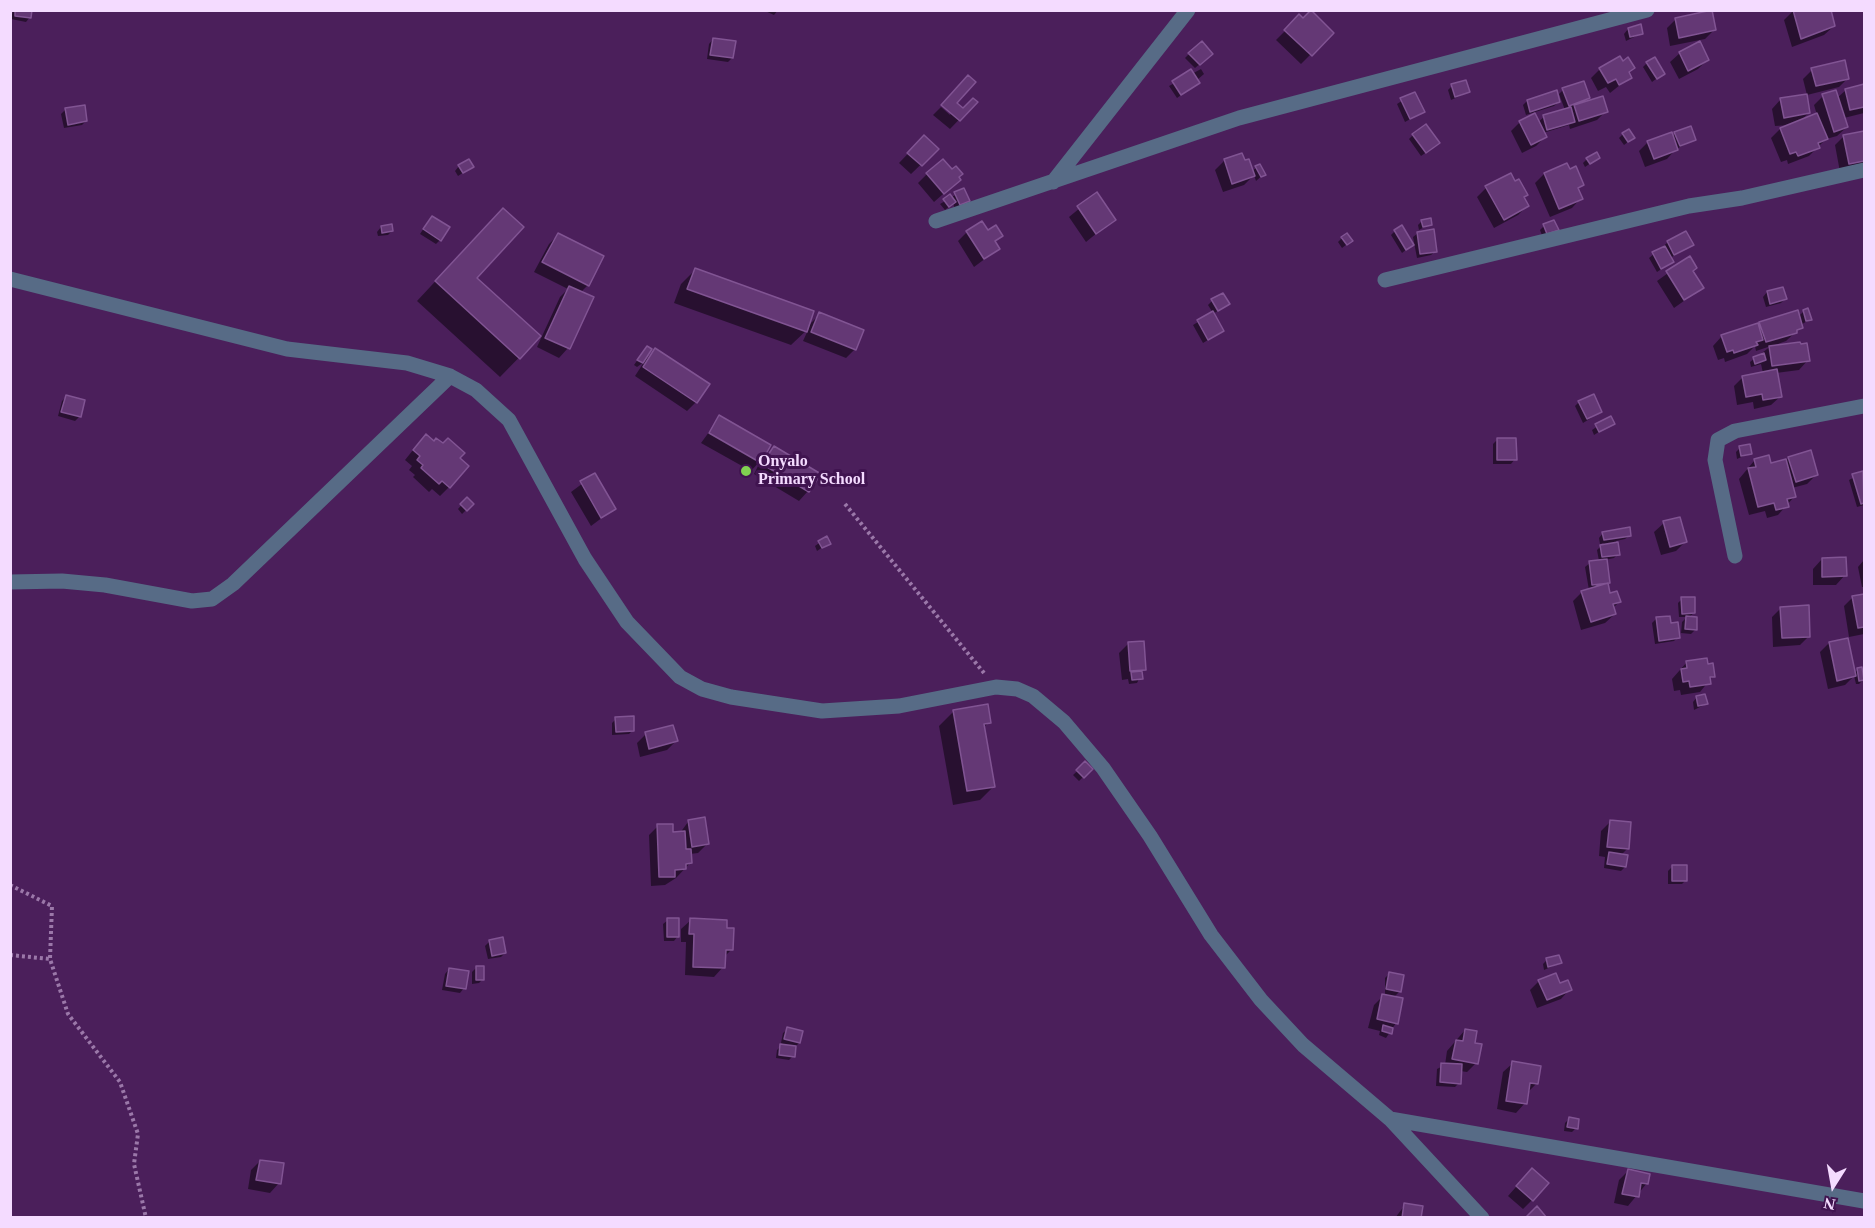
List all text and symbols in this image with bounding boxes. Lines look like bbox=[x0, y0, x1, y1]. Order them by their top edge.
place label: Onyalo Primary School bbox=[758, 452, 865, 490]
marker: Onyalo Primary School bbox=[739, 464, 753, 478]
north arrow bbox=[1803, 1156, 1863, 1216]
text: N bbox=[1822, 1195, 1837, 1214]

